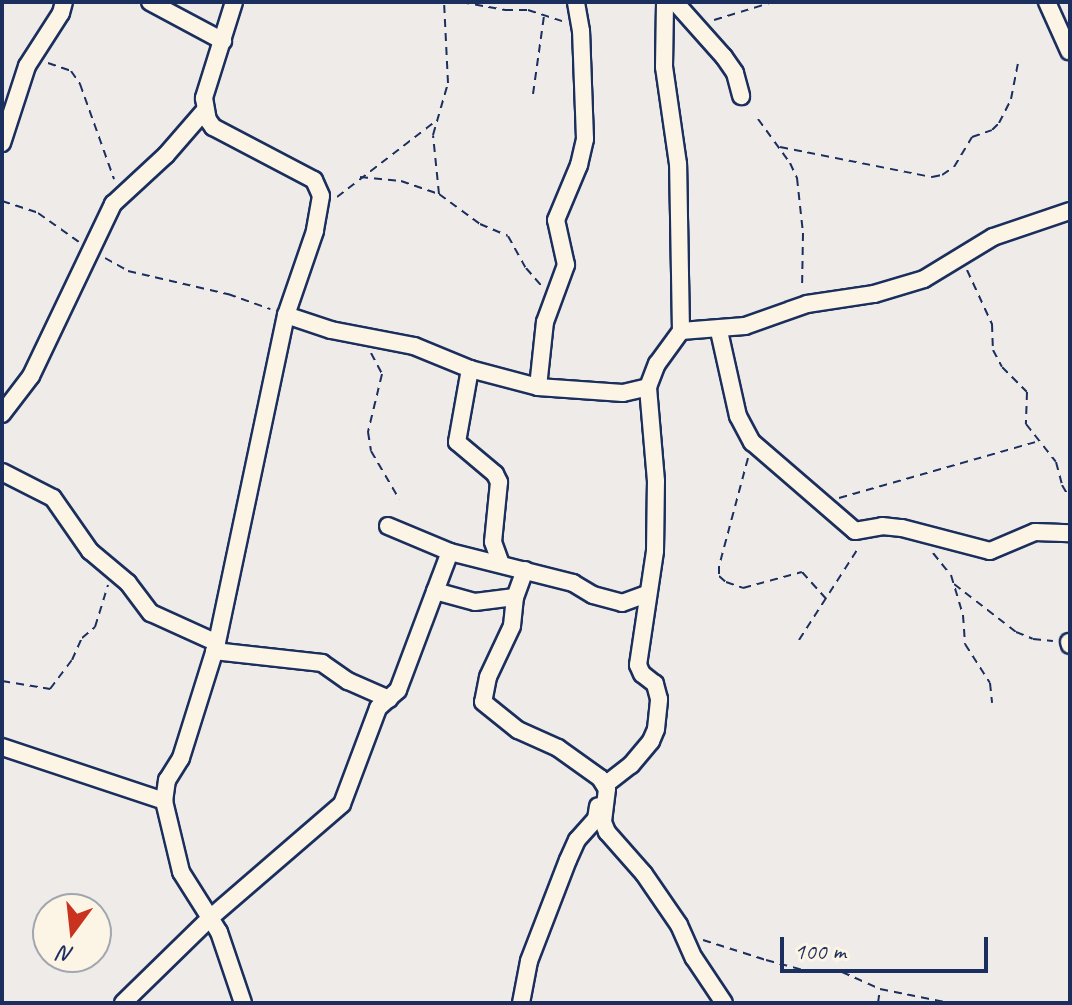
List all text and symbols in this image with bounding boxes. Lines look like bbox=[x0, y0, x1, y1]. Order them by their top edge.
north arrow bbox=[32, 893, 112, 973]
scale bar bbox=[784, 921, 992, 971]
text: 100 m bbox=[794, 936, 846, 966]
text: N bbox=[56, 939, 77, 970]

